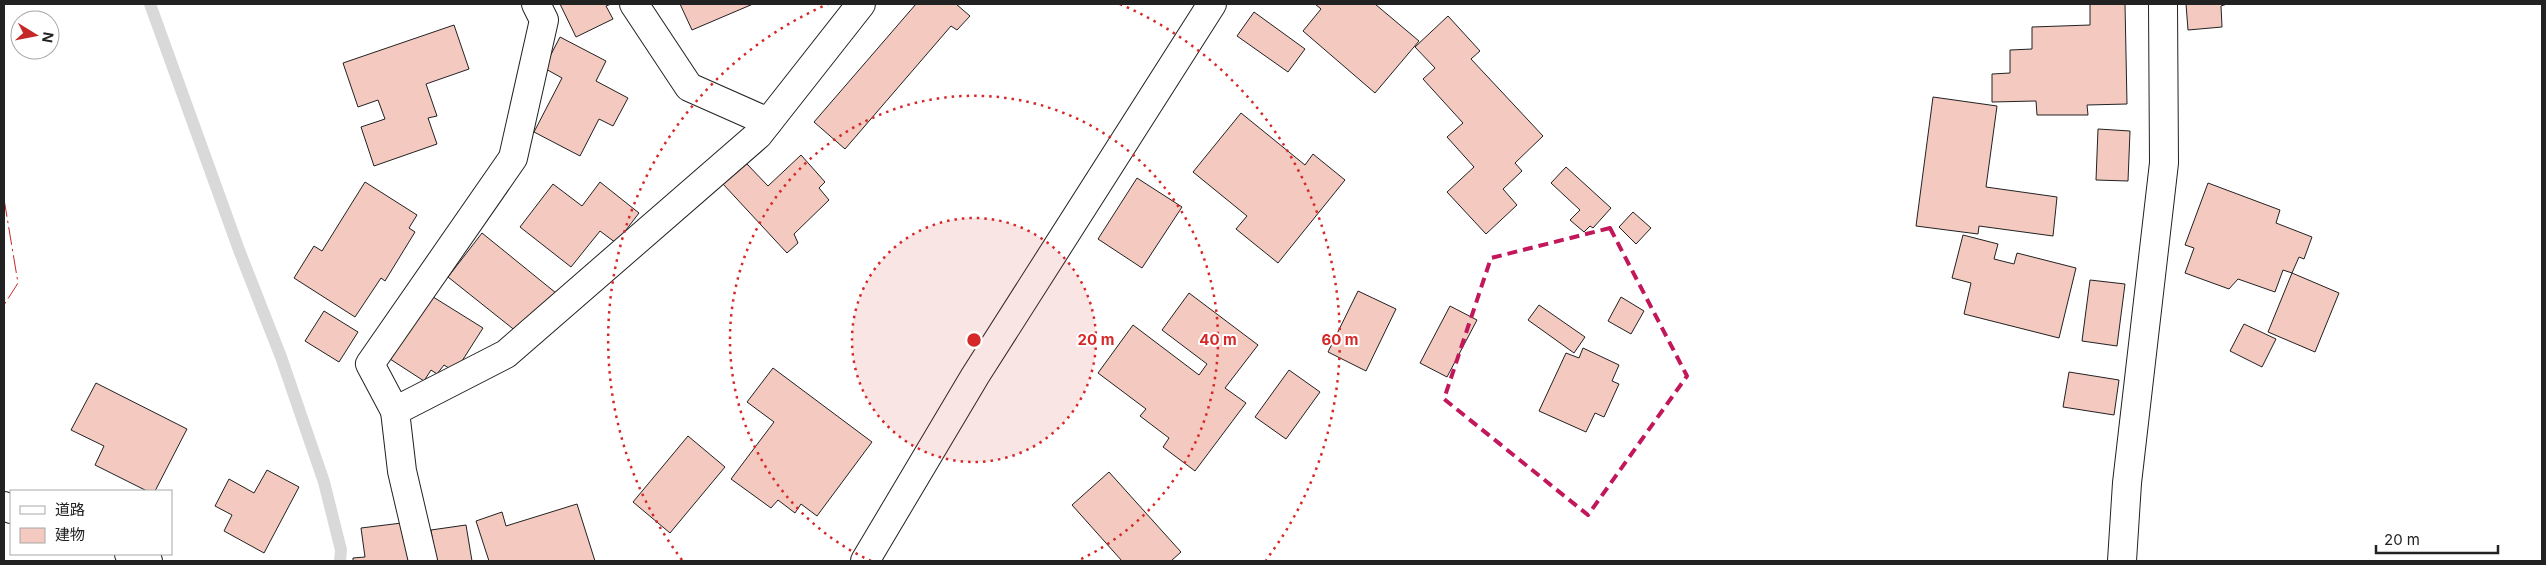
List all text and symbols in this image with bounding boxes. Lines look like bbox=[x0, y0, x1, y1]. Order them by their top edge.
north arrow bbox=[10, 10, 60, 60]
text: N bbox=[39, 31, 58, 44]
text: 20 m bbox=[1078, 330, 1114, 349]
text: 40 m bbox=[1199, 330, 1237, 349]
text: 60 m bbox=[1321, 330, 1359, 349]
centre of rings bbox=[965, 331, 983, 349]
legend bbox=[10, 490, 172, 555]
text: 道路 bbox=[55, 500, 85, 519]
scale bar bbox=[2376, 522, 2498, 554]
text: 建物 bbox=[55, 525, 85, 544]
text: 20 m bbox=[2384, 530, 2420, 549]

